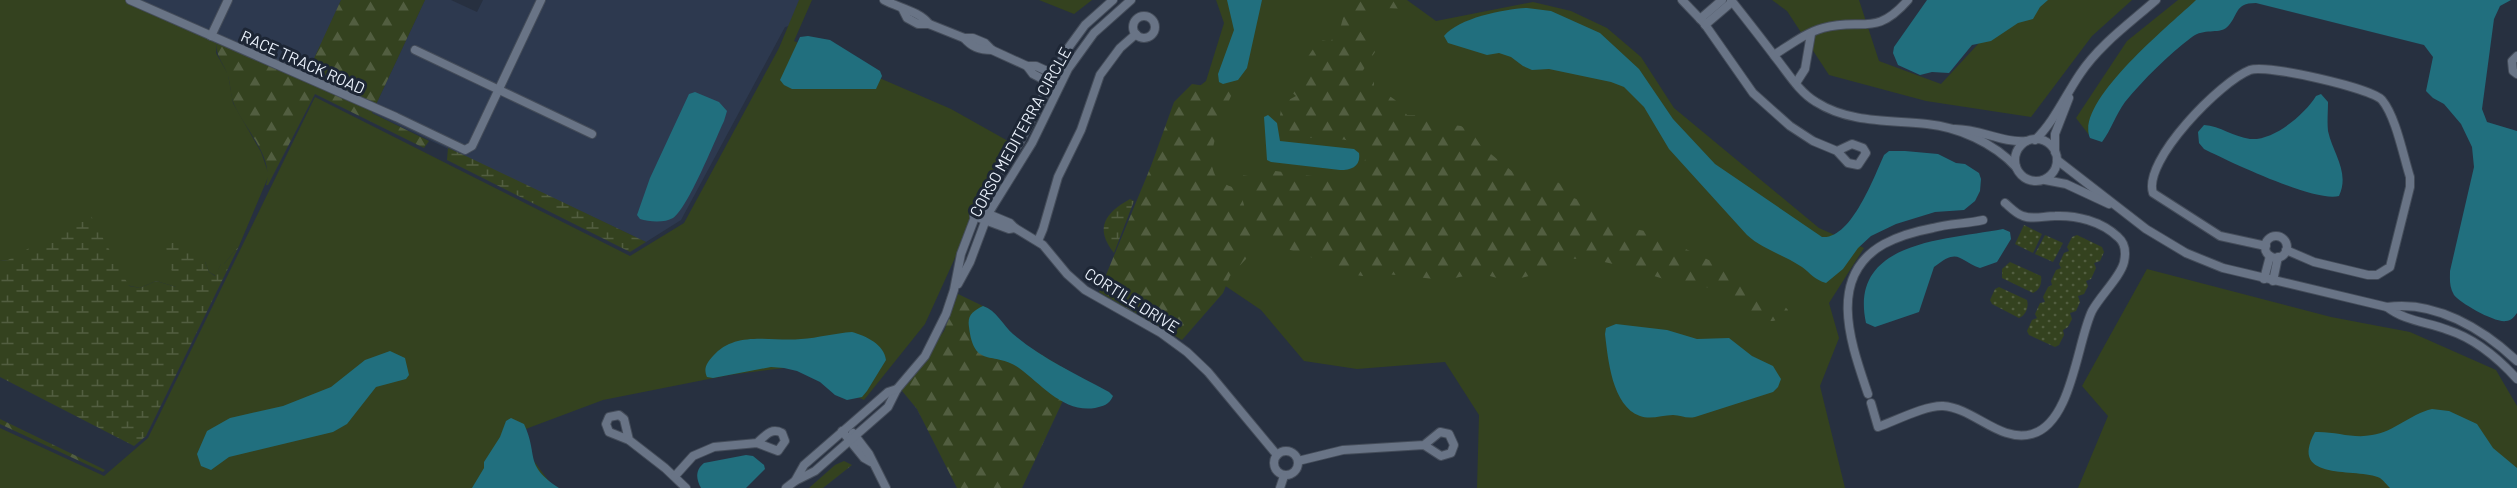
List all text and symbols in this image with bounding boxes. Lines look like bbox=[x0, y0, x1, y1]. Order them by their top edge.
street label: RACE TRACK ROAD bbox=[238, 26, 368, 97]
street label: CORSO MEDITERRA CIRCLE bbox=[965, 44, 1074, 220]
street label: CORTILE DRIVE bbox=[1082, 263, 1183, 336]

